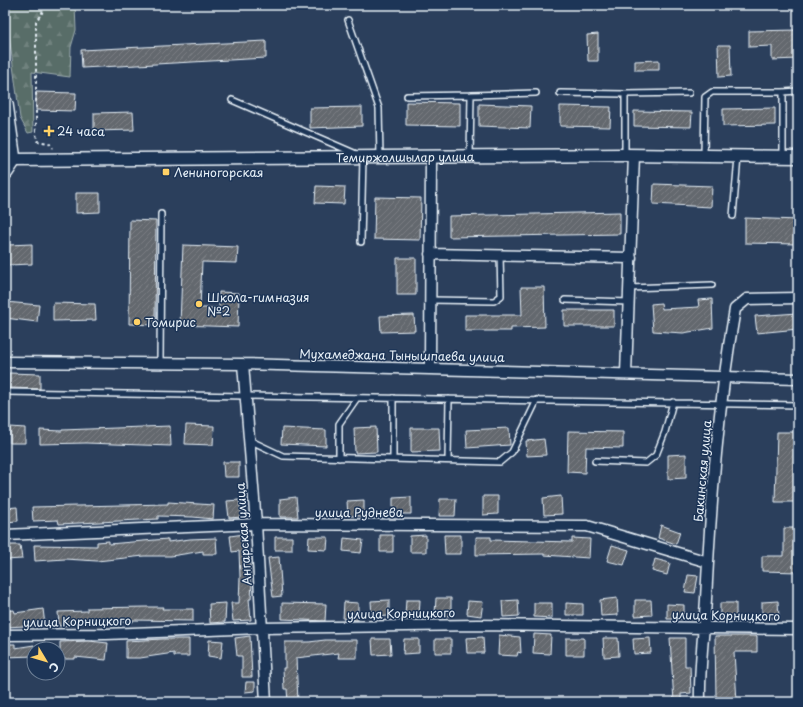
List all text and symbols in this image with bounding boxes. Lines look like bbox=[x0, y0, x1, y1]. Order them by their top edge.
place label: 24 часа bbox=[57, 122, 105, 140]
marker: 24 часа bbox=[44, 126, 54, 136]
street label: Темиржолшылар улица bbox=[336, 147, 475, 166]
place label: Лениногорская bbox=[174, 163, 263, 181]
marker: Лениногорская bbox=[161, 167, 171, 177]
place label: Школа-гимназия №2 bbox=[207, 288, 310, 320]
marker: Школа-гимназия №2 bbox=[194, 299, 204, 309]
place label: Томирис bbox=[145, 313, 196, 331]
marker: Томирис bbox=[132, 317, 142, 327]
street label: Мухамеджана Тынышпаева улица bbox=[299, 344, 505, 366]
street label: Бакинская улица bbox=[689, 419, 715, 523]
street label: Ангарская улица bbox=[230, 482, 256, 586]
street label: улица Руднева bbox=[315, 503, 404, 521]
street label: улица Корницкого bbox=[347, 603, 455, 623]
street label: улица Корницкого bbox=[672, 605, 780, 625]
street label: улица Корницкого bbox=[23, 611, 131, 631]
north arrow bbox=[26, 641, 66, 681]
text: С bbox=[45, 659, 64, 676]

